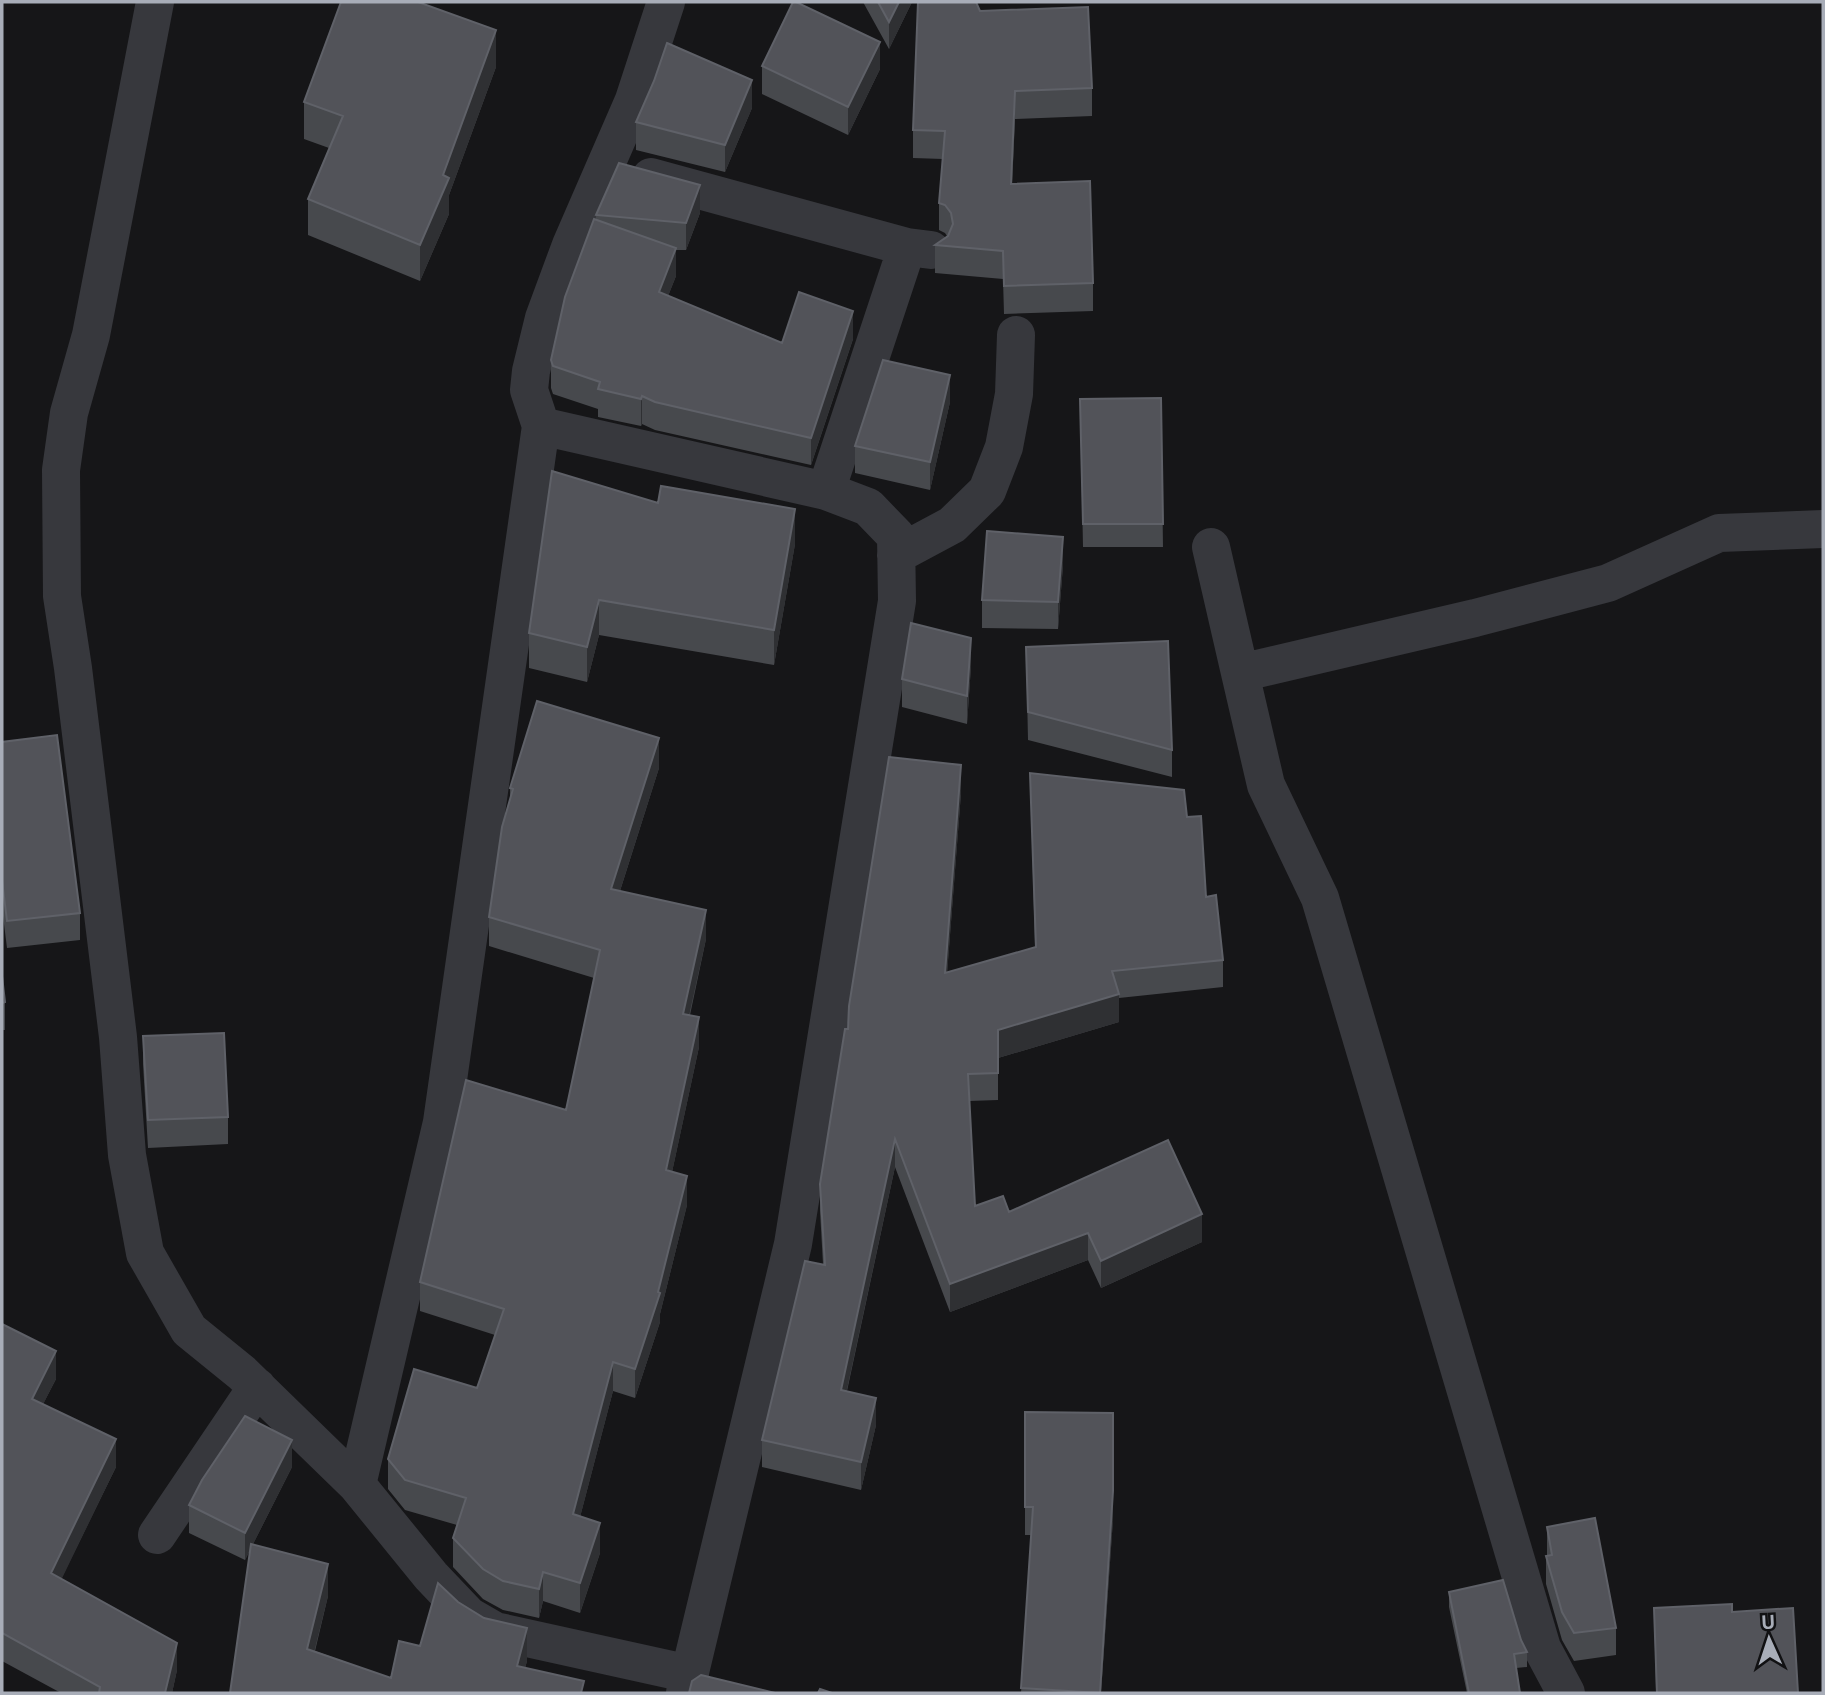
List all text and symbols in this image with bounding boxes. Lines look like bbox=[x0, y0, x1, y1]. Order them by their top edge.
north arrow bbox=[1734, 1604, 1804, 1674]
text: U bbox=[1761, 1611, 1776, 1633]

